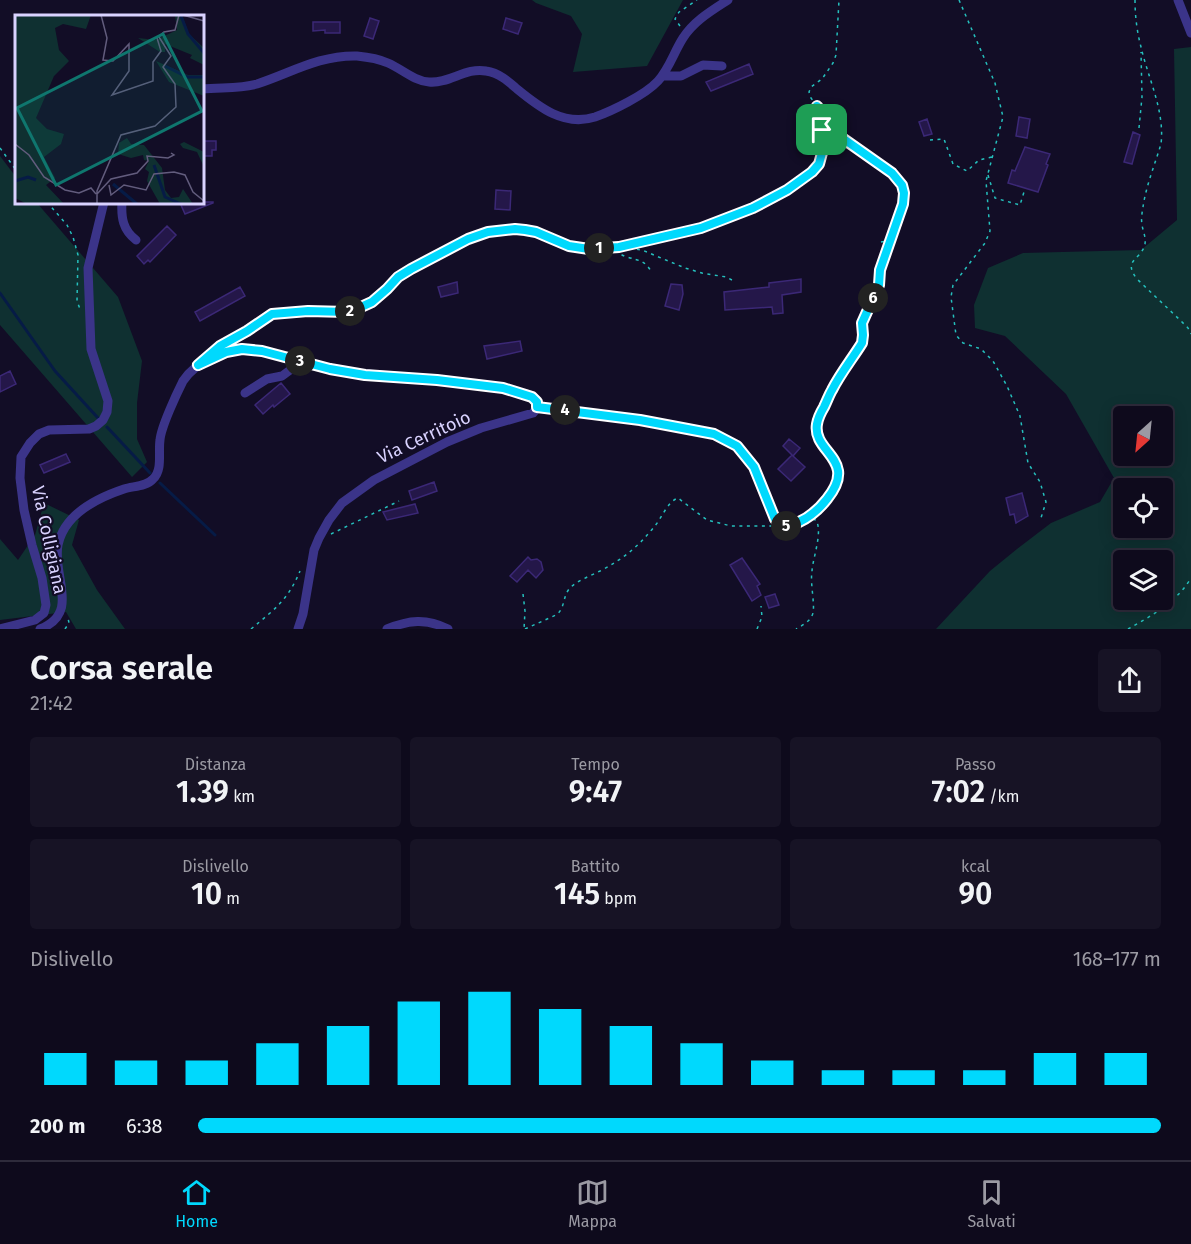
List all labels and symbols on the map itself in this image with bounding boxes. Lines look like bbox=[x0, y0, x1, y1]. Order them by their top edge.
inset map bbox=[15, 15, 204, 204]
pin bbox=[796, 104, 847, 155]
pin: 1 bbox=[584, 233, 614, 263]
pin: 6 bbox=[858, 283, 888, 313]
pin: 2 bbox=[335, 296, 365, 326]
pin: 3 bbox=[285, 346, 315, 376]
pin: 4 bbox=[550, 395, 580, 425]
street label: Via Cerritoio bbox=[374, 406, 474, 468]
north arrow bbox=[1113, 406, 1173, 466]
street label: Via Colligiana bbox=[27, 484, 71, 596]
pin: 5 bbox=[771, 511, 801, 541]

